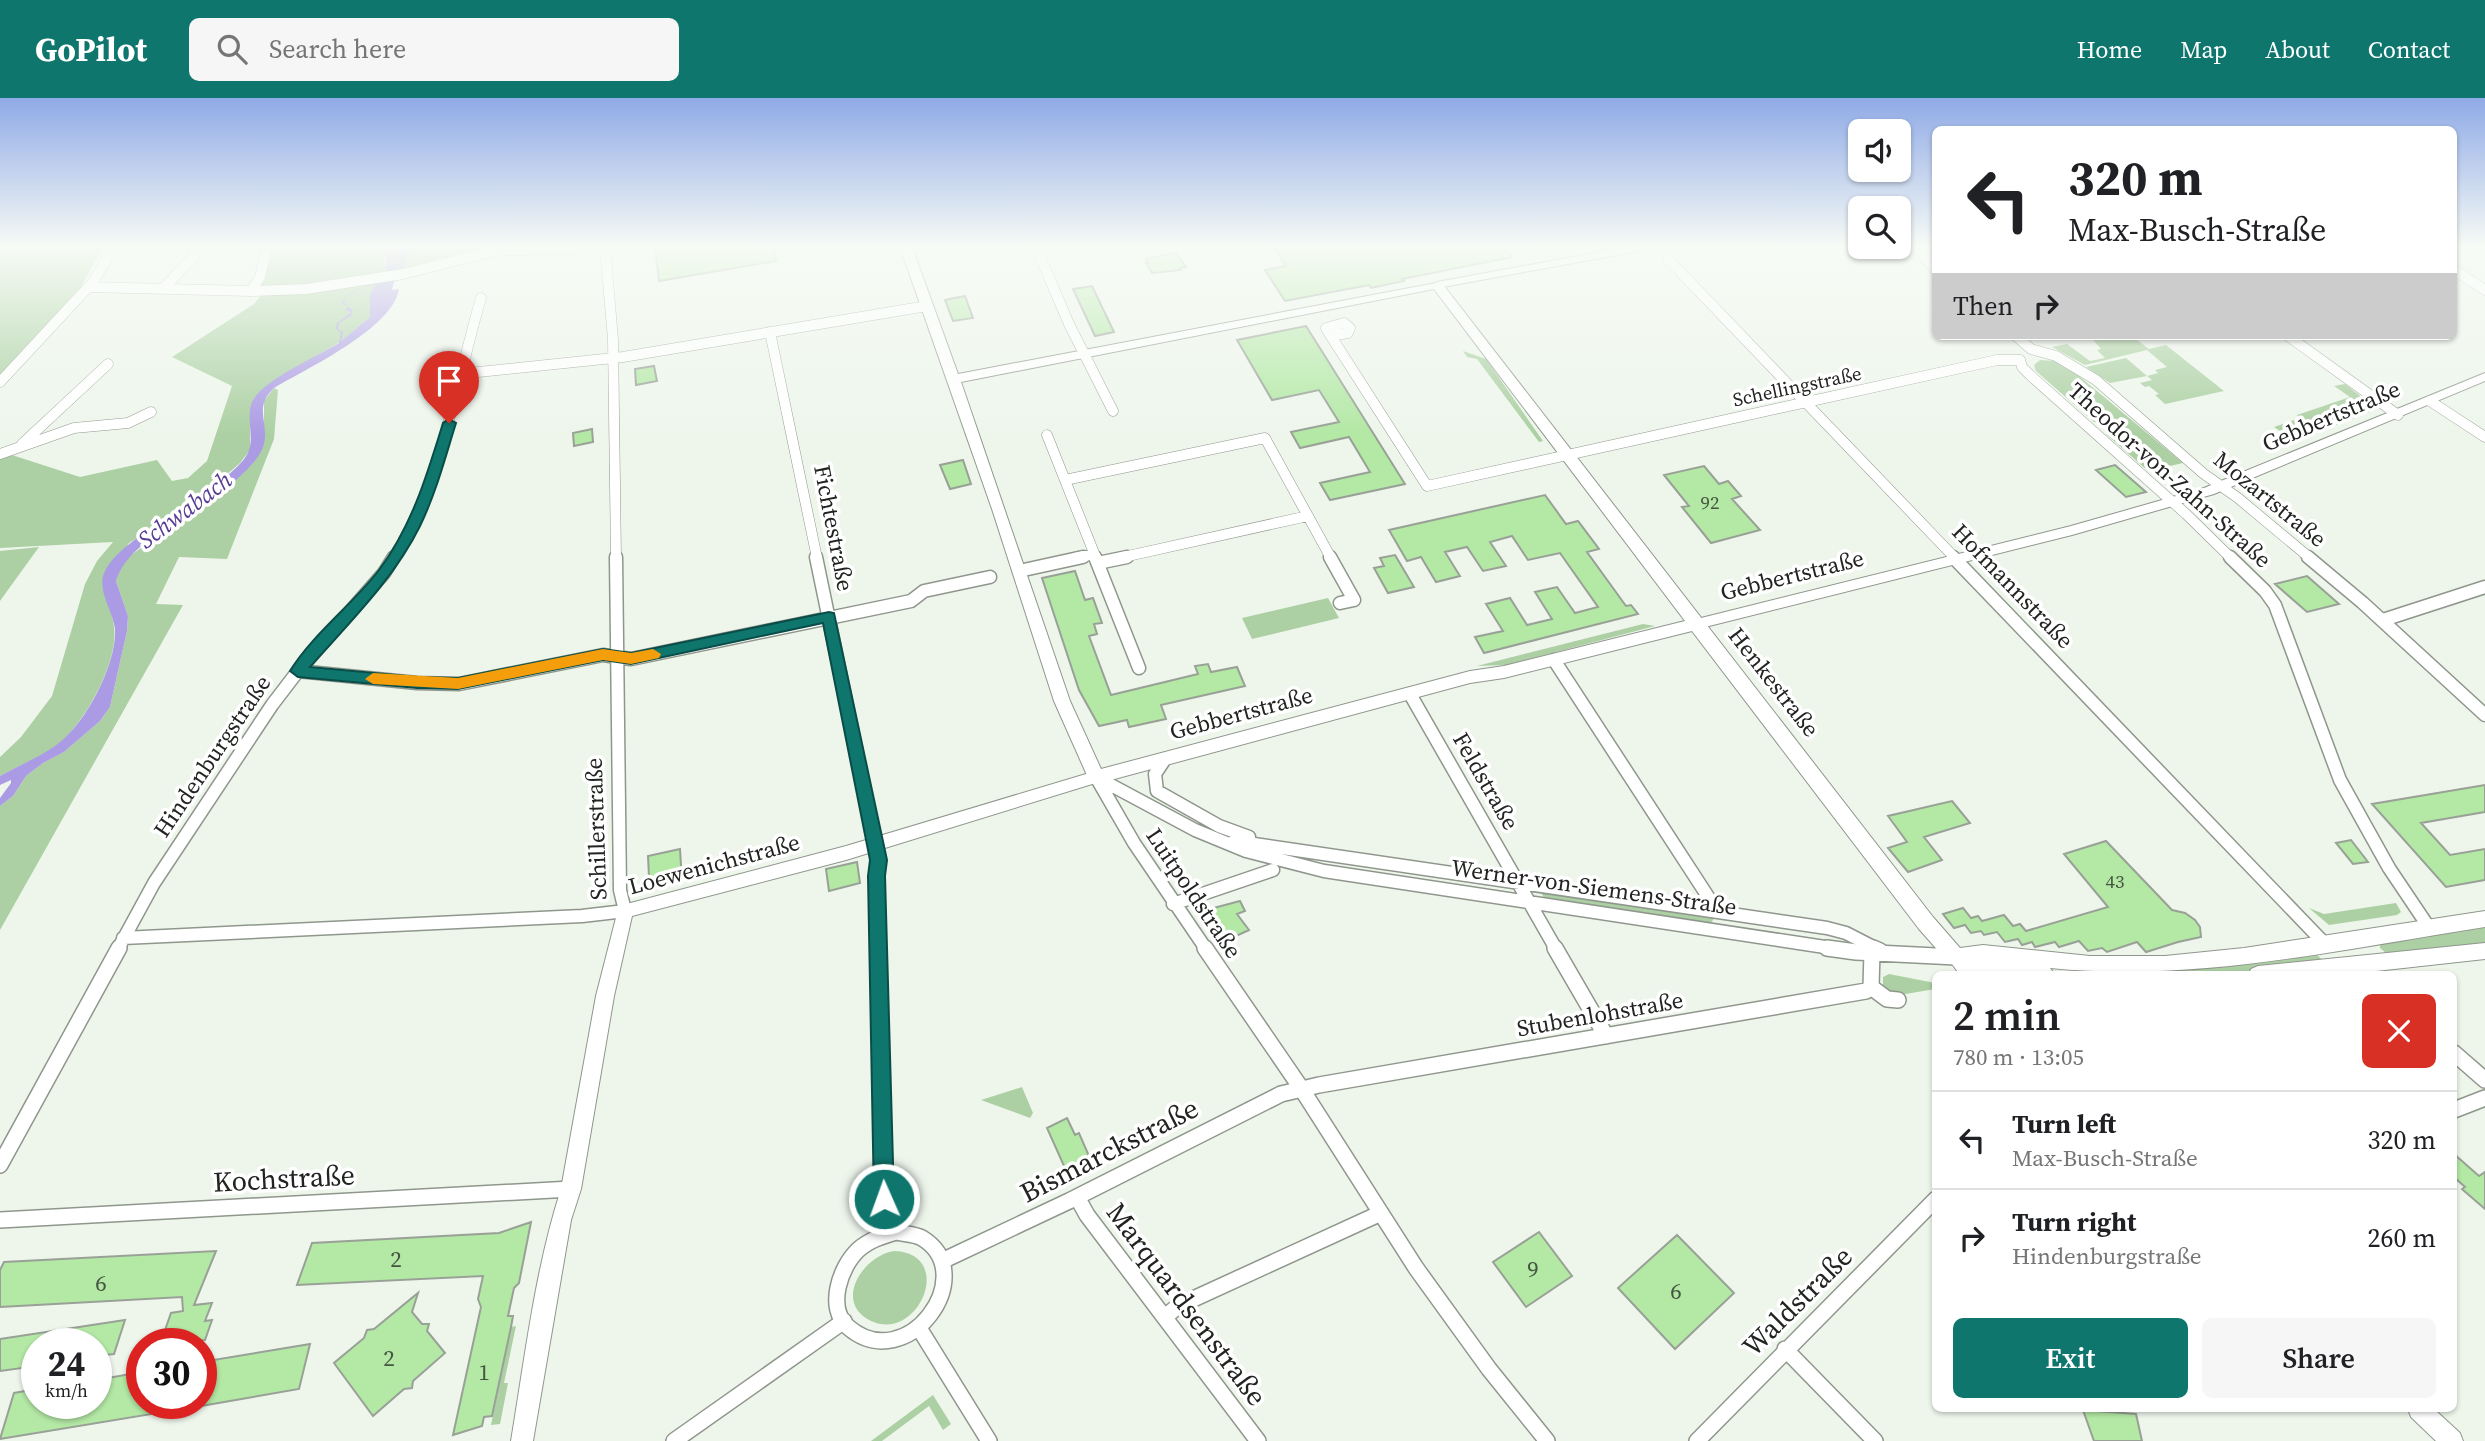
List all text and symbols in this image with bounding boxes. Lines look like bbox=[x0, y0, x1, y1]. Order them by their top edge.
search box bbox=[189, 18, 679, 81]
text: GoPilot bbox=[35, 27, 147, 72]
icon: search bbox=[213, 30, 251, 68]
text: Search here bbox=[269, 31, 406, 67]
text: Home bbox=[2077, 33, 2142, 66]
text: Map bbox=[2180, 33, 2227, 66]
text: About bbox=[2265, 33, 2330, 66]
text: Contact bbox=[2368, 33, 2450, 66]
map controls bbox=[1848, 119, 1911, 259]
button: sound bbox=[1848, 119, 1911, 182]
text: 320 m bbox=[2068, 144, 2203, 211]
icon: left bbox=[1953, 154, 2044, 245]
button: search bbox=[1848, 196, 1911, 259]
text: Max-Busch-Straße bbox=[2068, 208, 2326, 252]
icon: right bbox=[2027, 287, 2065, 325]
text: Then bbox=[1953, 288, 2013, 324]
pin bbox=[419, 351, 479, 423]
street label: Schellingstraße bbox=[1730, 360, 1864, 412]
icon: arrive bbox=[430, 362, 468, 400]
street label: Gebbertstraße bbox=[2257, 373, 2405, 459]
street label: Theodor-von-Zahn-Straße bbox=[2061, 375, 2279, 575]
street label: Mozartstraße bbox=[2207, 444, 2333, 554]
street label: Fichtestraße bbox=[806, 462, 862, 594]
water label: Schwabach bbox=[131, 463, 239, 556]
house number: 92 bbox=[1700, 489, 1720, 515]
street label: Hofmannstraße bbox=[1945, 516, 2081, 656]
street label: Gebbertstraße bbox=[1717, 542, 1867, 608]
street label: Henkestraße bbox=[1721, 620, 1827, 744]
street label: Hindenburgstraße bbox=[146, 669, 278, 843]
street label: Gebbertstraße bbox=[1166, 679, 1316, 747]
street label: Feldstraße bbox=[1445, 726, 1527, 836]
street label: Schillerstraße bbox=[578, 757, 614, 901]
street label: Luitpoldstraße bbox=[1139, 822, 1249, 964]
street label: Loewenichstraße bbox=[625, 826, 803, 902]
street label: Werner-von-Siemens-Straße bbox=[1449, 851, 1739, 923]
house number: 43 bbox=[2105, 868, 2125, 894]
street label: Stubenlohstraße bbox=[1514, 984, 1686, 1044]
text: 2 min bbox=[1953, 986, 2061, 1044]
button: close bbox=[2362, 994, 2436, 1068]
text: 780 m · 13:05 bbox=[1953, 1041, 2084, 1073]
street label: Bismarckstraße bbox=[1013, 1089, 1205, 1211]
text: Turn left bbox=[2012, 1106, 2116, 1142]
icon: left bbox=[1953, 1121, 1991, 1159]
text: 320 m bbox=[2368, 1122, 2436, 1158]
text: Max-Busch-Straße bbox=[2012, 1142, 2198, 1174]
street label: Kochstraße bbox=[212, 1155, 356, 1201]
position arrow bbox=[847, 1162, 921, 1236]
street label: Marquardsenstraße bbox=[1098, 1195, 1276, 1413]
text: Turn right bbox=[2012, 1204, 2136, 1240]
icon: right bbox=[1953, 1219, 1991, 1257]
text: 260 m bbox=[2368, 1220, 2436, 1256]
street label: Waldstraße bbox=[1734, 1238, 1860, 1364]
text: Hindenburgstraße bbox=[2012, 1240, 2201, 1272]
house number: 2 bbox=[390, 1243, 402, 1275]
house number: 9 bbox=[1527, 1253, 1539, 1285]
house number: 6 bbox=[95, 1267, 107, 1299]
house number: 6 bbox=[1670, 1275, 1682, 1307]
button: Exit bbox=[1953, 1318, 2188, 1398]
button: Share bbox=[2202, 1318, 2436, 1398]
speed limit sign: 30 bbox=[126, 1328, 217, 1419]
text: 24 bbox=[48, 1340, 85, 1388]
house number: 2 bbox=[383, 1342, 395, 1374]
house number: 1 bbox=[478, 1356, 490, 1388]
text: km/h bbox=[45, 1378, 88, 1403]

